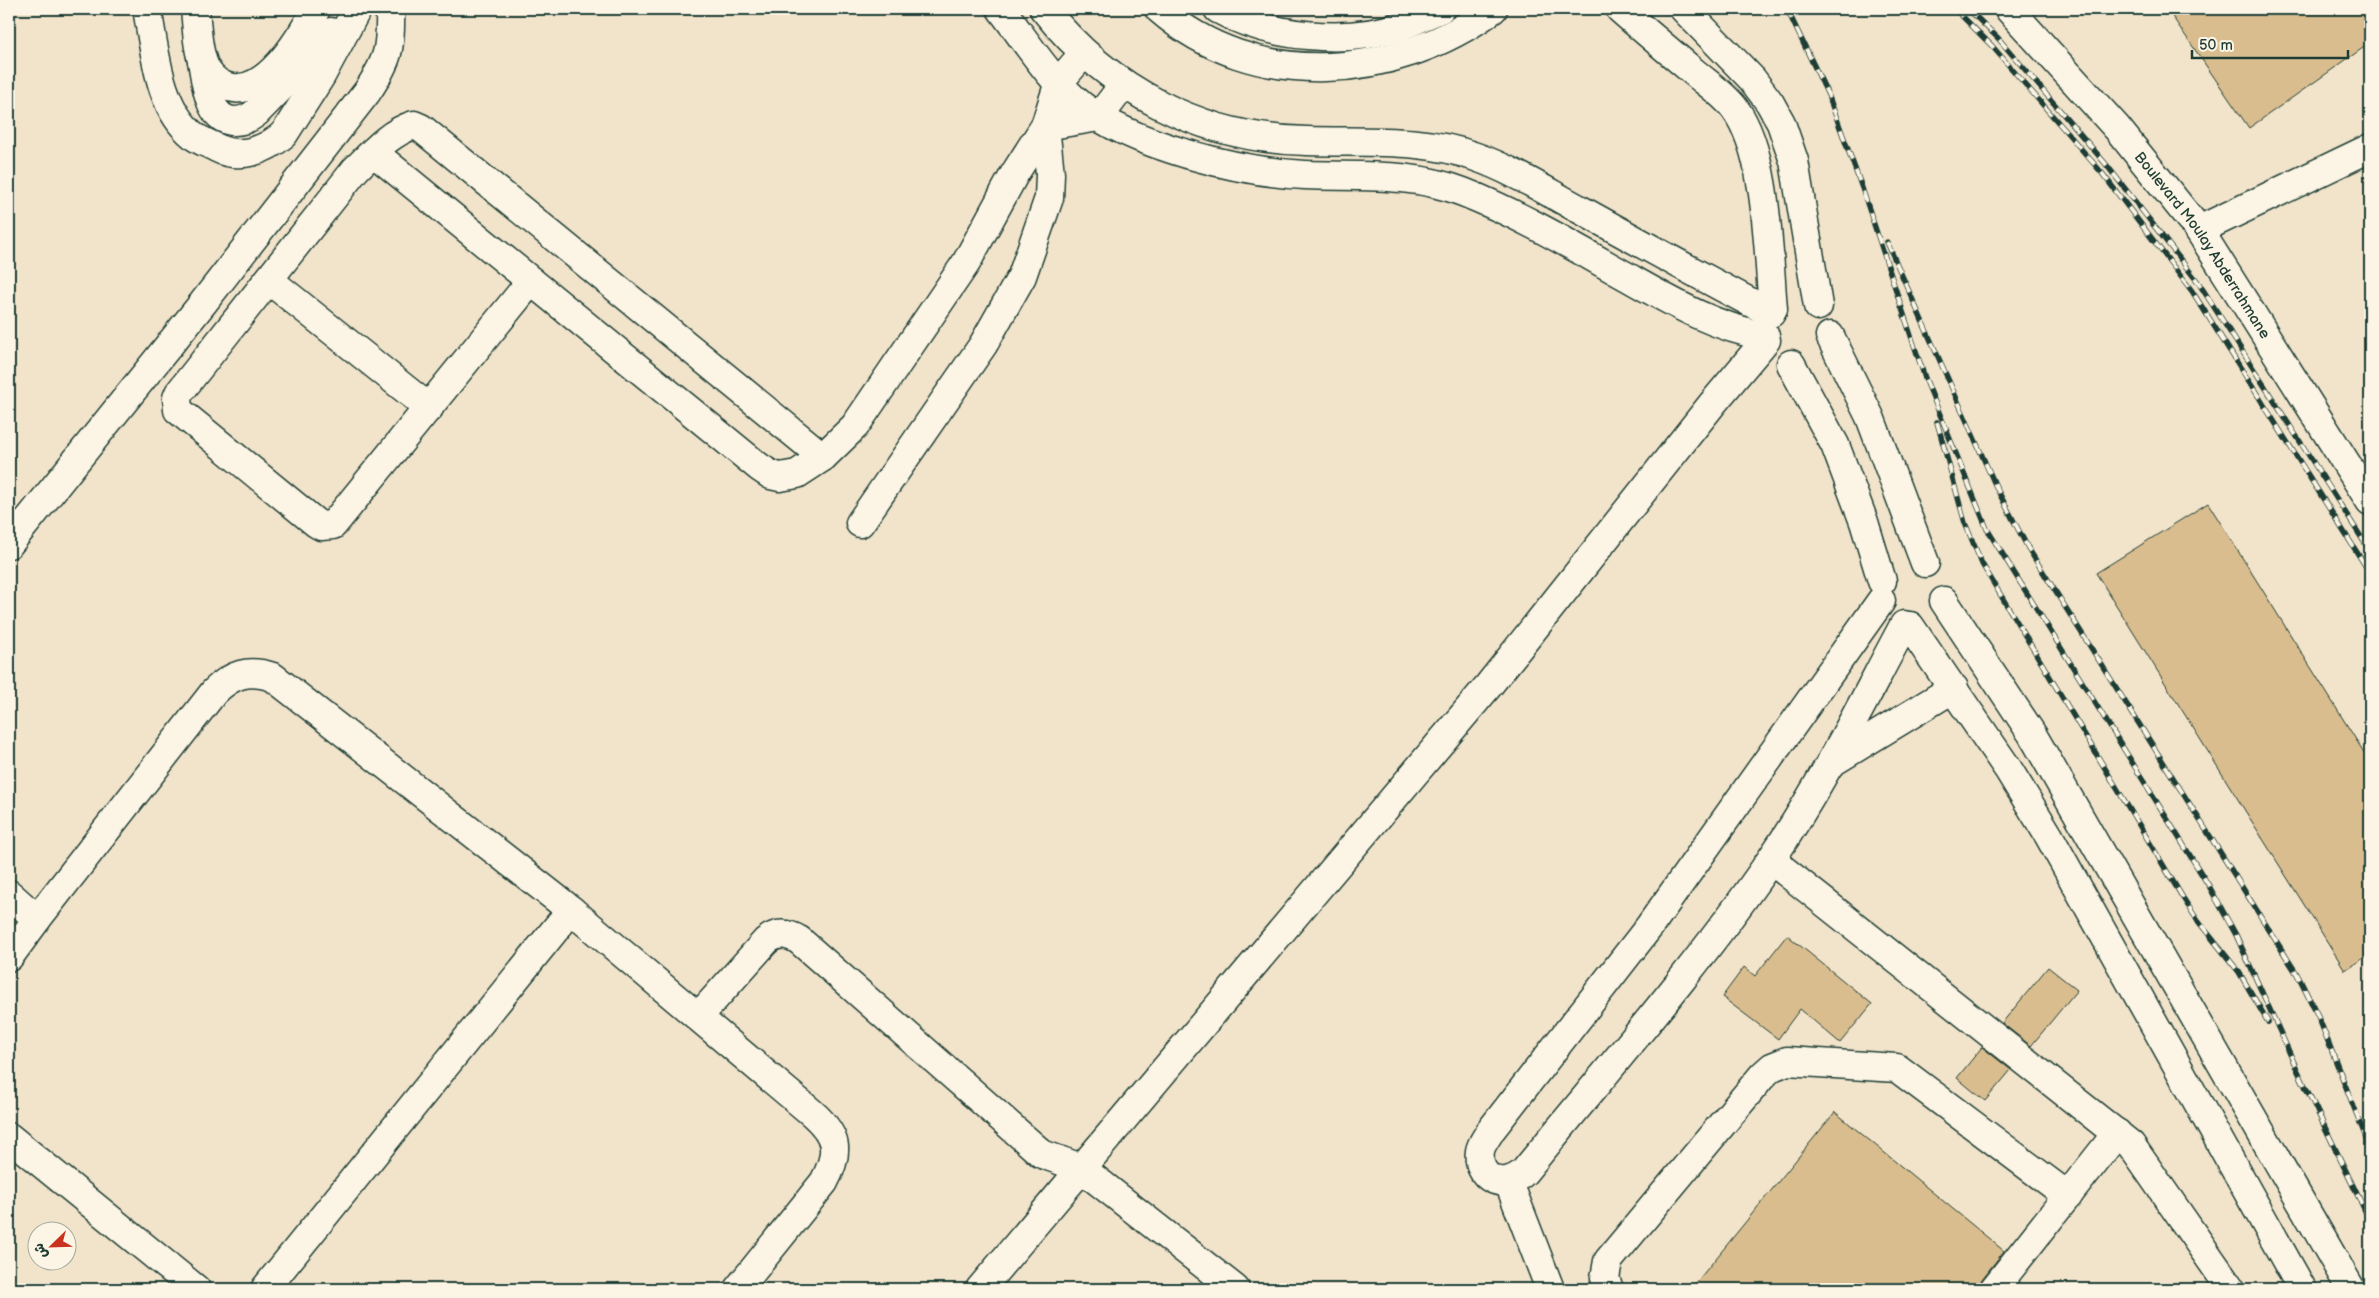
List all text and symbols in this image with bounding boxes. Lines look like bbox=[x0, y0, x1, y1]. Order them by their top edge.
scale bar bbox=[2192, 28, 2348, 60]
text: 50 m bbox=[2199, 36, 2233, 55]
street label: Boulevard Moulay Abderrahmane bbox=[2130, 148, 2275, 342]
north arrow bbox=[28, 1220, 78, 1270]
text: ش bbox=[30, 1240, 51, 1261]

